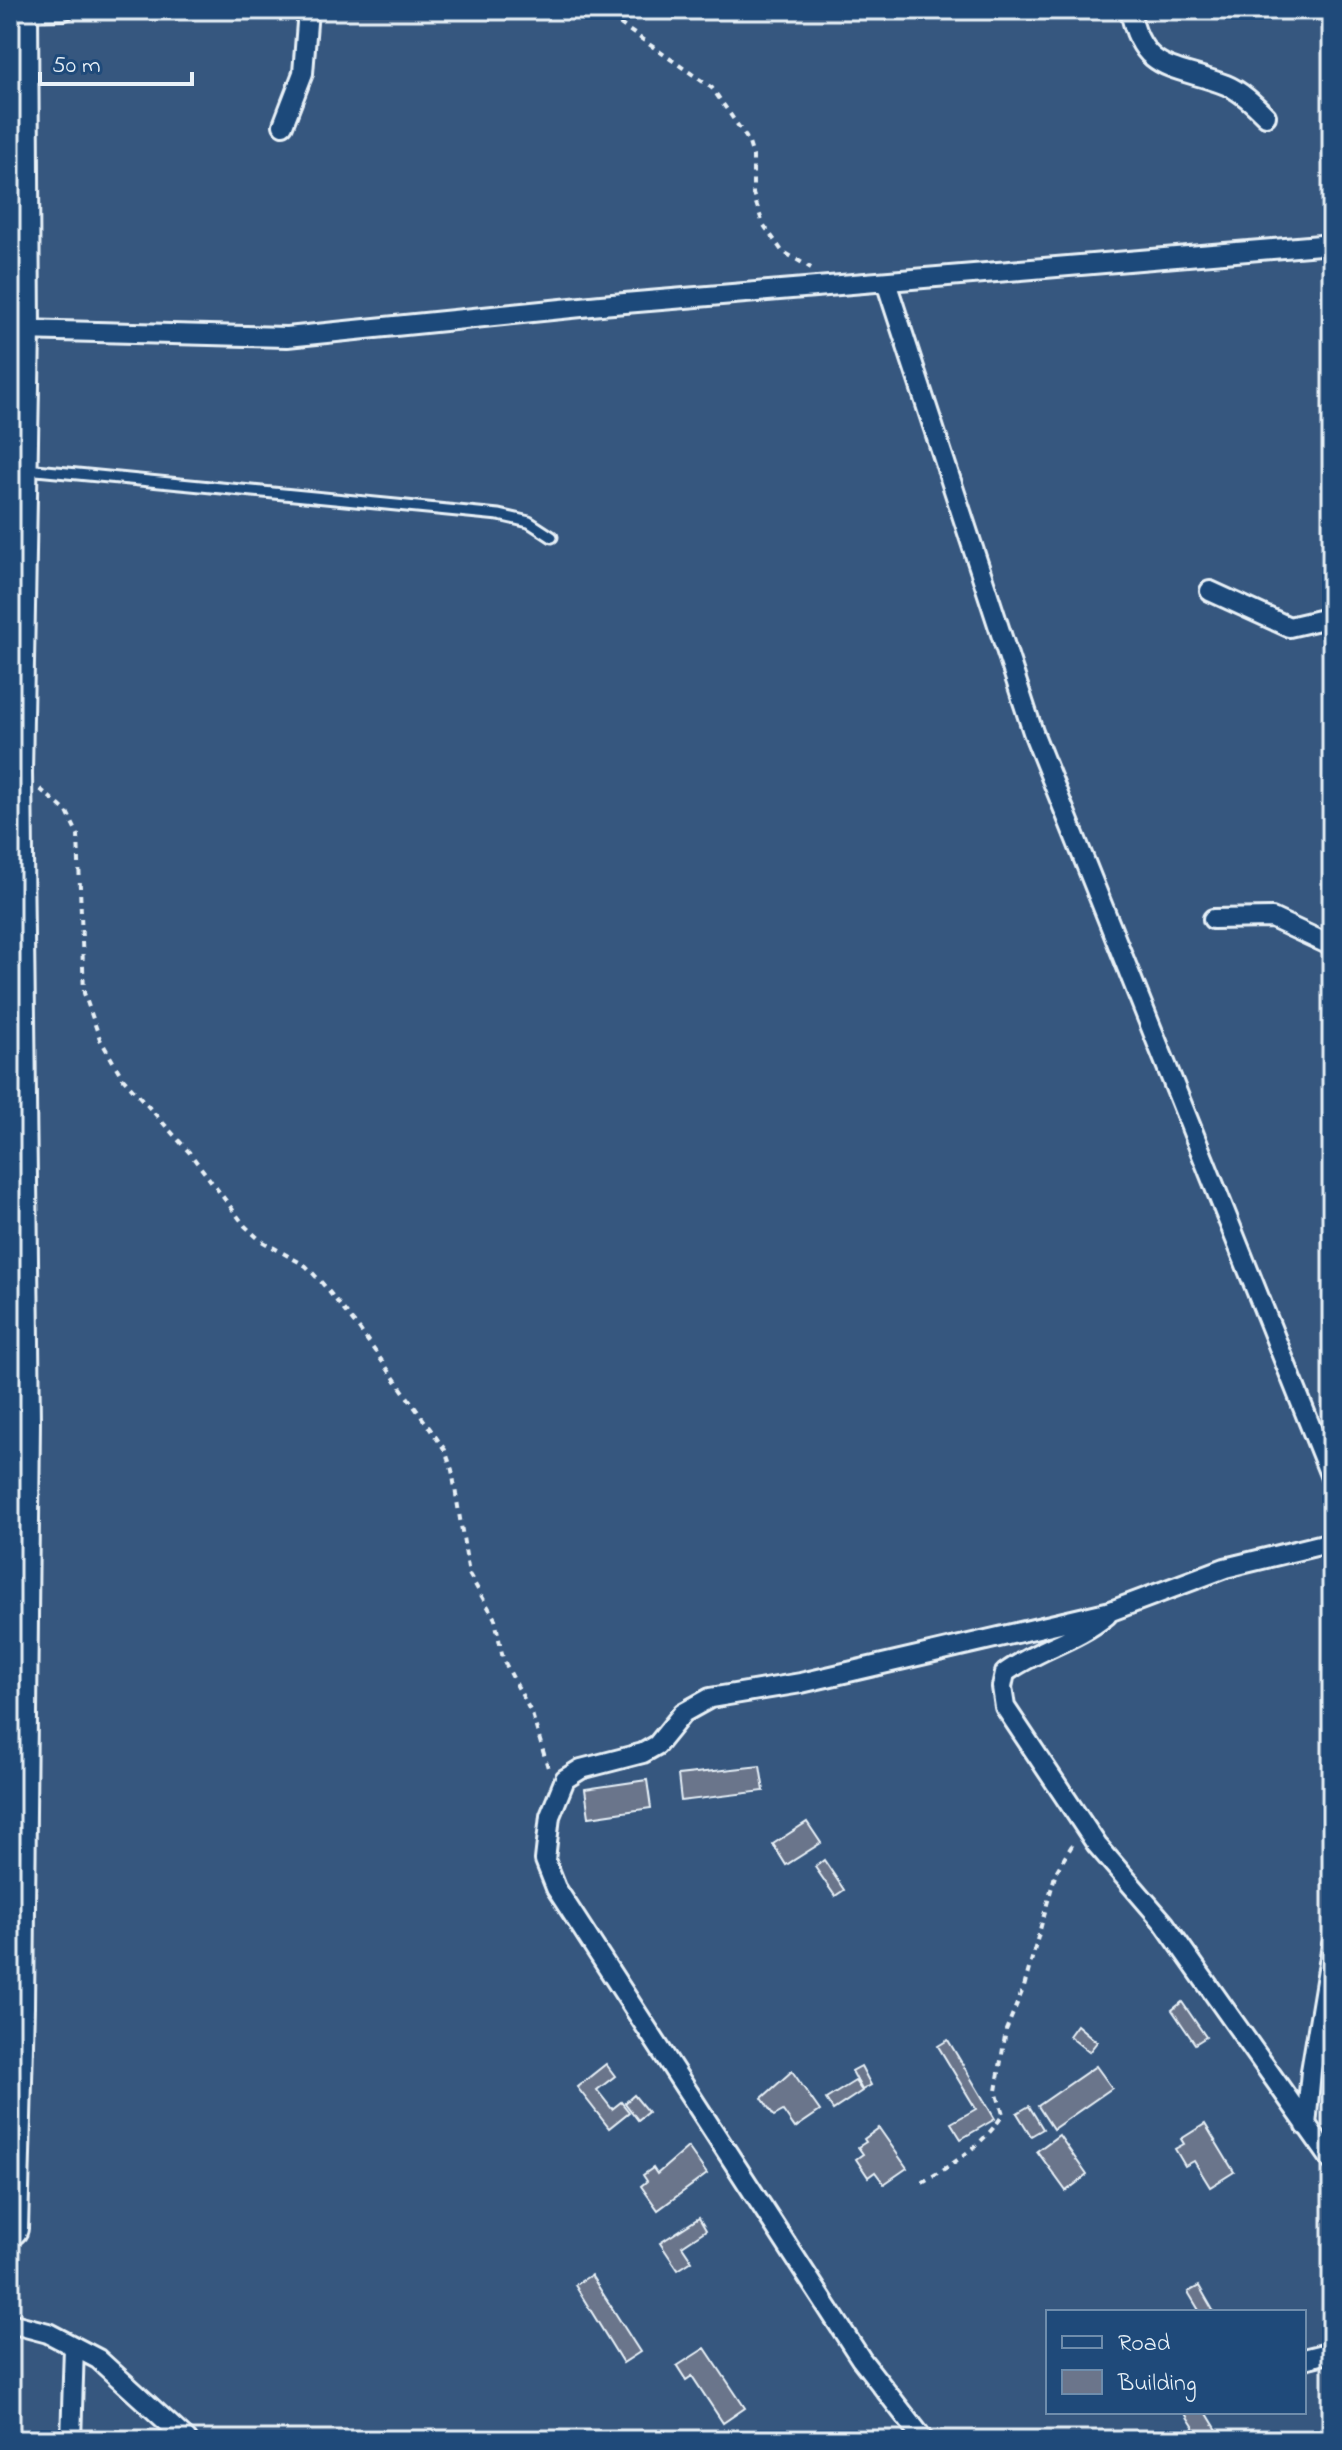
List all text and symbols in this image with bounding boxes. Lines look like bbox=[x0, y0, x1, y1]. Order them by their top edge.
scale bar bbox=[40, 36, 192, 86]
text: 50 m bbox=[52, 49, 101, 84]
legend bbox=[1046, 2310, 1306, 2414]
text: Road bbox=[1118, 2327, 1171, 2362]
text: Building bbox=[1117, 2367, 1197, 2402]

